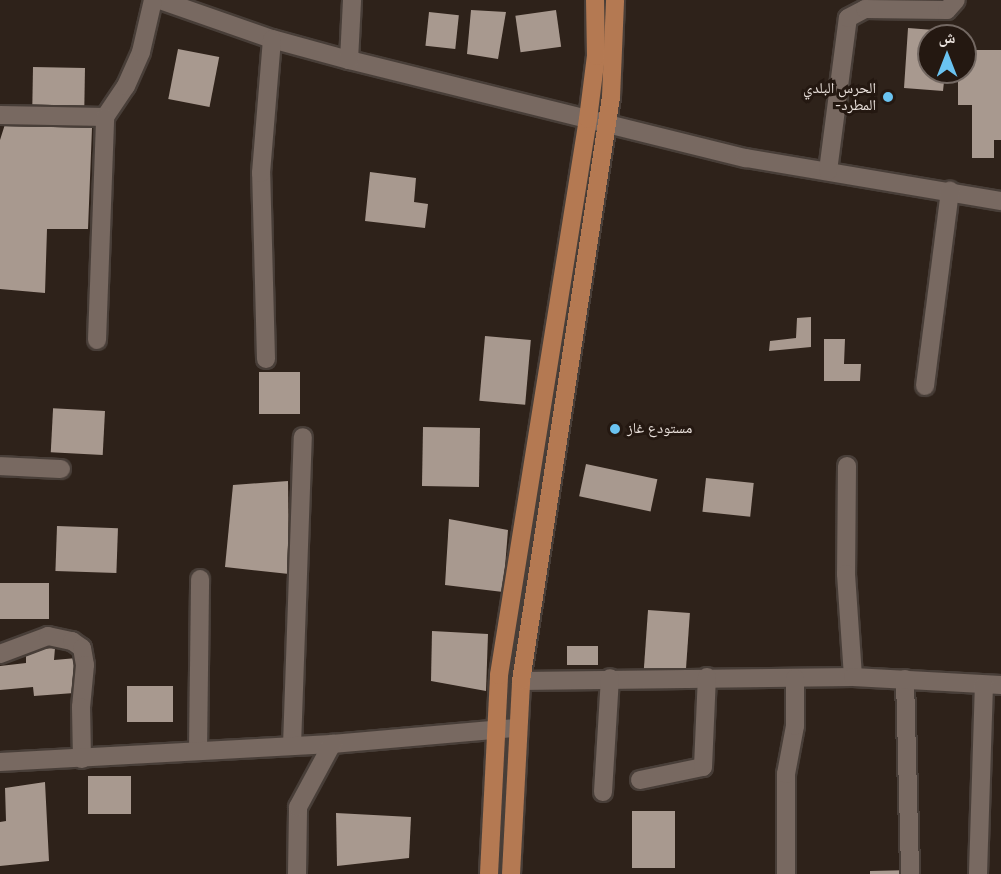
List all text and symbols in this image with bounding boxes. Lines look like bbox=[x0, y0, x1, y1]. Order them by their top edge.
north arrow bbox=[917, 24, 977, 84]
text: ش bbox=[939, 28, 955, 47]
place label: الحرس البلدي -المطرد bbox=[803, 79, 876, 114]
marker: الحرس البلدي -المطرد bbox=[881, 90, 895, 104]
place label: مستودع غاز bbox=[627, 420, 692, 438]
marker: مستودع غاز bbox=[608, 422, 622, 436]

